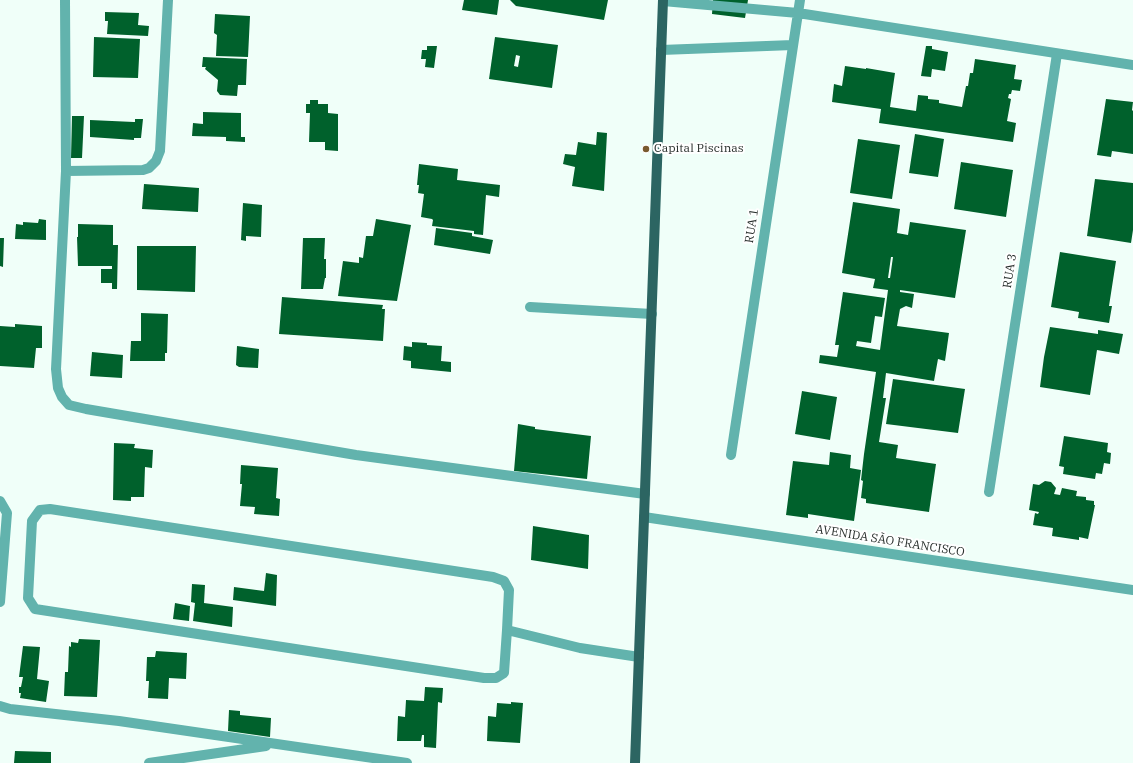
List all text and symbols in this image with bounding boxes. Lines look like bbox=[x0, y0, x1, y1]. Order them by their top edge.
place label: Capital Piscinas bbox=[654, 142, 744, 156]
marker: Capital Piscinas bbox=[641, 144, 651, 154]
street label: RUA 1 bbox=[742, 208, 762, 244]
street label: RUA 3 bbox=[1000, 253, 1020, 289]
street label: AVENIDA SÃO FRANCISCO bbox=[814, 522, 966, 560]

